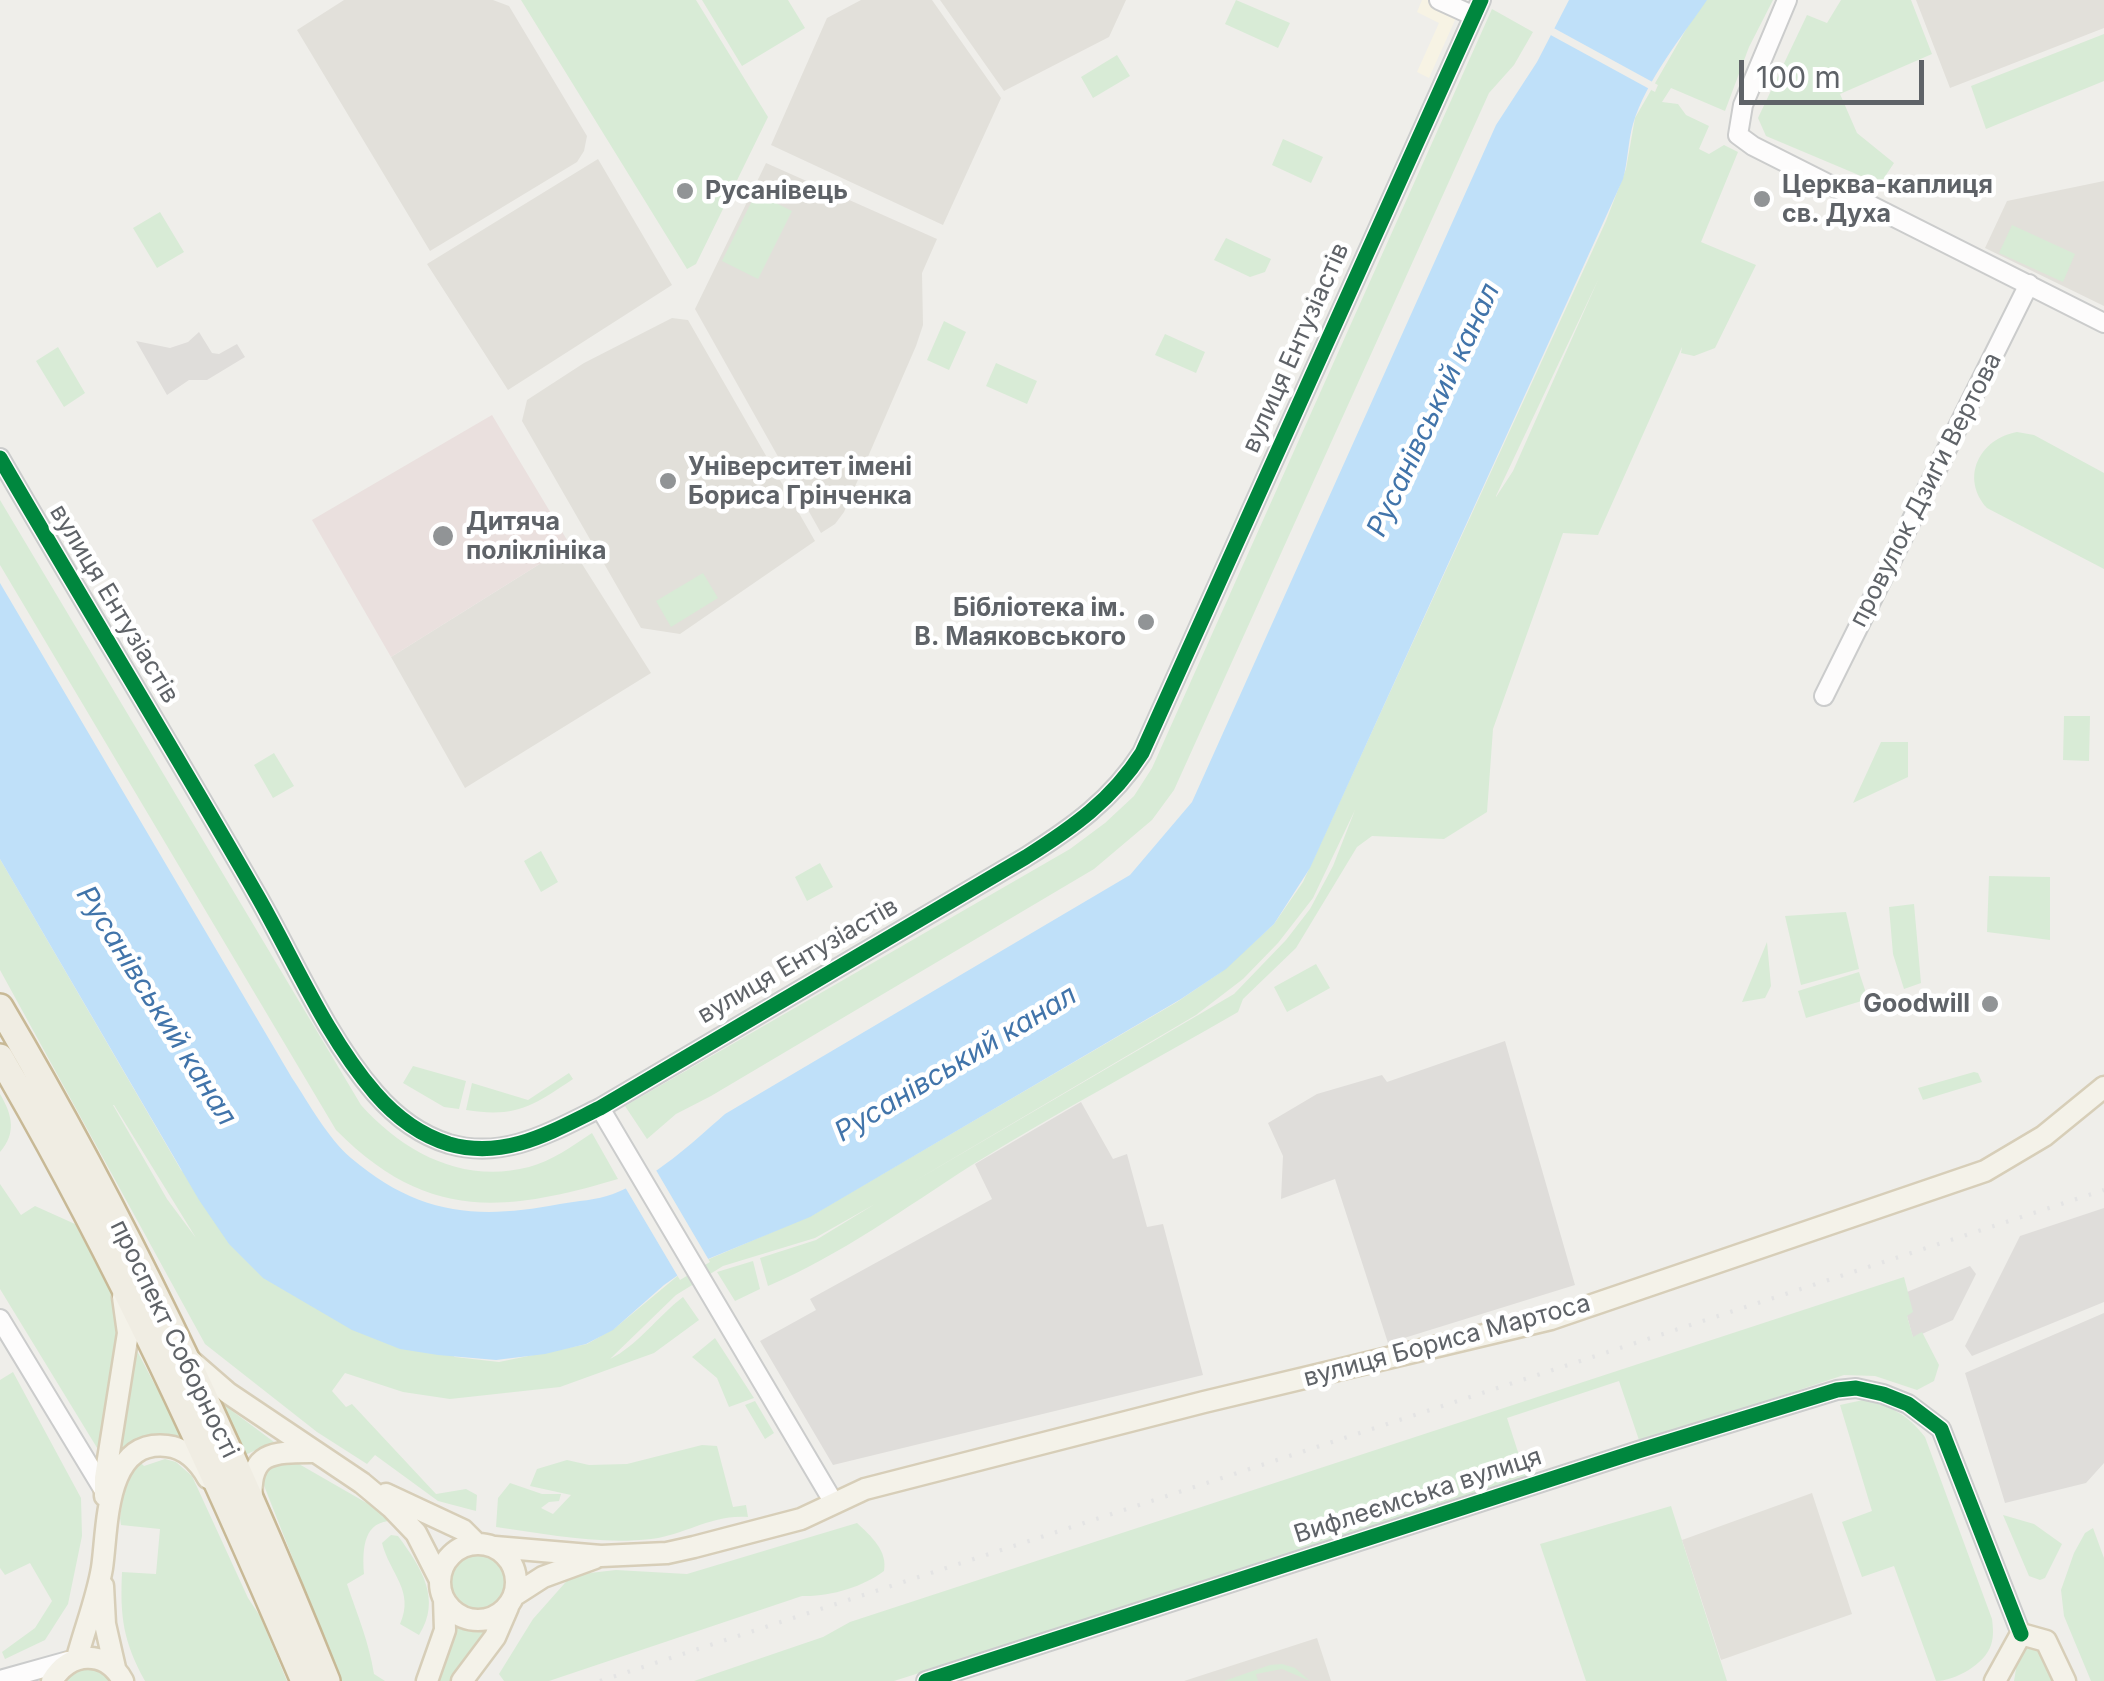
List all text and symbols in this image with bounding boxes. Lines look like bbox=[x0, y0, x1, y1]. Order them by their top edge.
scale bar bbox=[1744, 40, 1929, 102]
text: 100 m bbox=[1756, 59, 1841, 95]
place label: Церква-каплиця св. Духа bbox=[1782, 170, 1993, 229]
place label: Русанівець bbox=[705, 176, 848, 206]
marker: Русанівець bbox=[674, 180, 696, 202]
marker: Церква-каплиця св. Духа bbox=[1751, 188, 1773, 210]
street label: вулиця Ентузіастів bbox=[1236, 239, 1356, 457]
water label: Русанівський канал bbox=[1360, 278, 1508, 542]
street label: провулок Дзиґи Вертова bbox=[1844, 348, 2008, 632]
place label: Університет імені Бориса Грінченка bbox=[688, 452, 912, 511]
marker: Університет імені Бориса Грінченка bbox=[657, 470, 679, 492]
street label: вулиця Ентузіастів bbox=[43, 499, 185, 709]
place label: Дитяча поліклініка bbox=[466, 507, 606, 566]
marker: Дитяча поліклініка bbox=[430, 523, 456, 549]
place label: Бібліотека ім. В. Маяковського bbox=[914, 593, 1126, 652]
marker: Бібліотека ім. В. Маяковського bbox=[1135, 611, 1157, 633]
water label: Русанівський канал bbox=[69, 880, 243, 1132]
street label: вулиця Ентузіастів bbox=[692, 891, 904, 1031]
water label: Русанівський канал bbox=[829, 979, 1083, 1149]
place label: Goodwill bbox=[1863, 989, 1970, 1019]
marker: Goodwill bbox=[1979, 993, 2001, 1015]
street label: проспект Соборності bbox=[103, 1215, 245, 1463]
street label: вулиця Бориса Мартоса bbox=[1300, 1288, 1594, 1394]
street label: Вифлеємська вулиця bbox=[1290, 1442, 1546, 1550]

